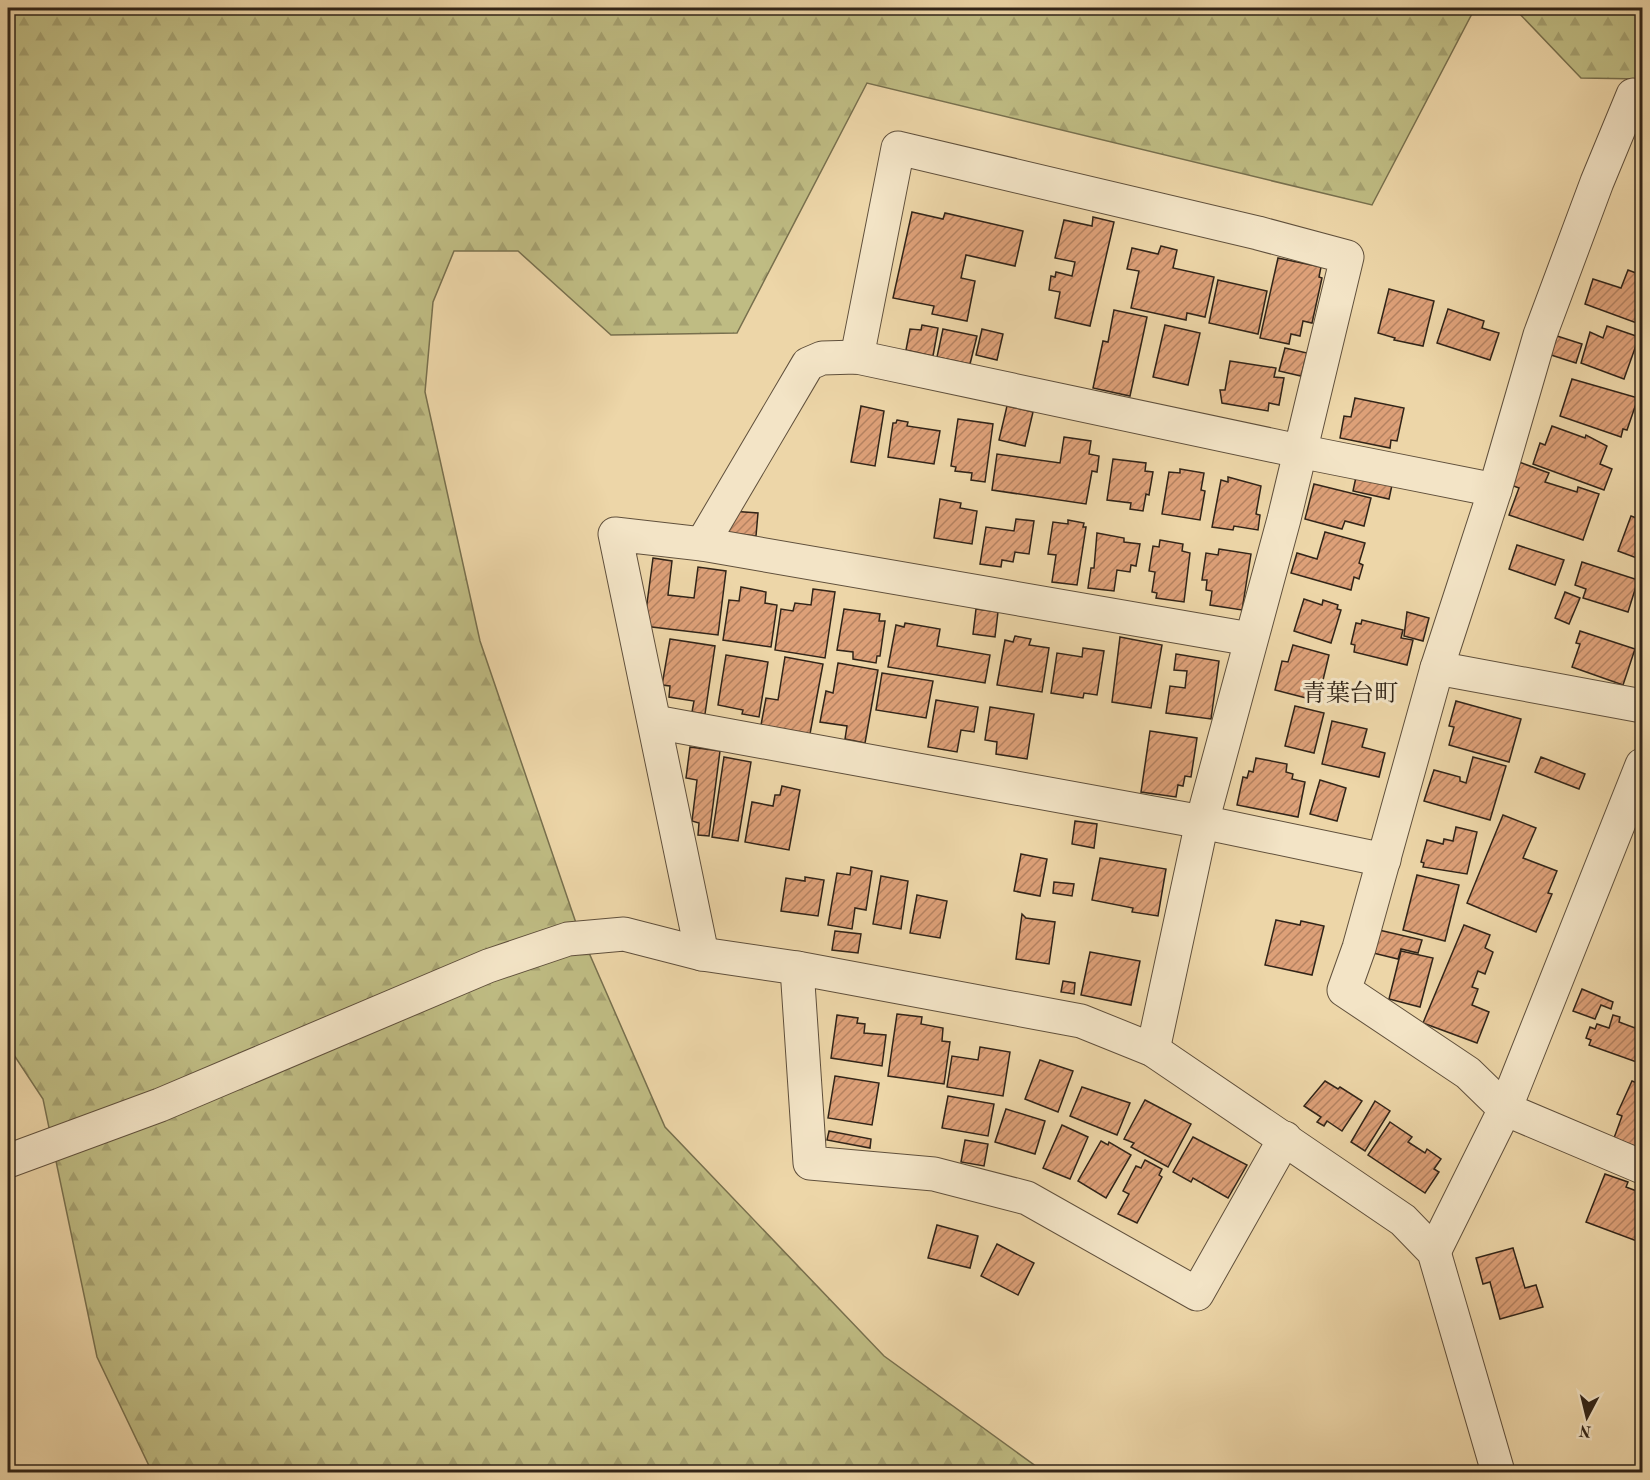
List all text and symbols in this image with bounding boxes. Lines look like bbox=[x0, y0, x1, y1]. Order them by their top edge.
district label: 青葉台町 bbox=[1302, 680, 1398, 707]
north arrow bbox=[1557, 1387, 1617, 1447]
text: N bbox=[1578, 1421, 1592, 1439]

